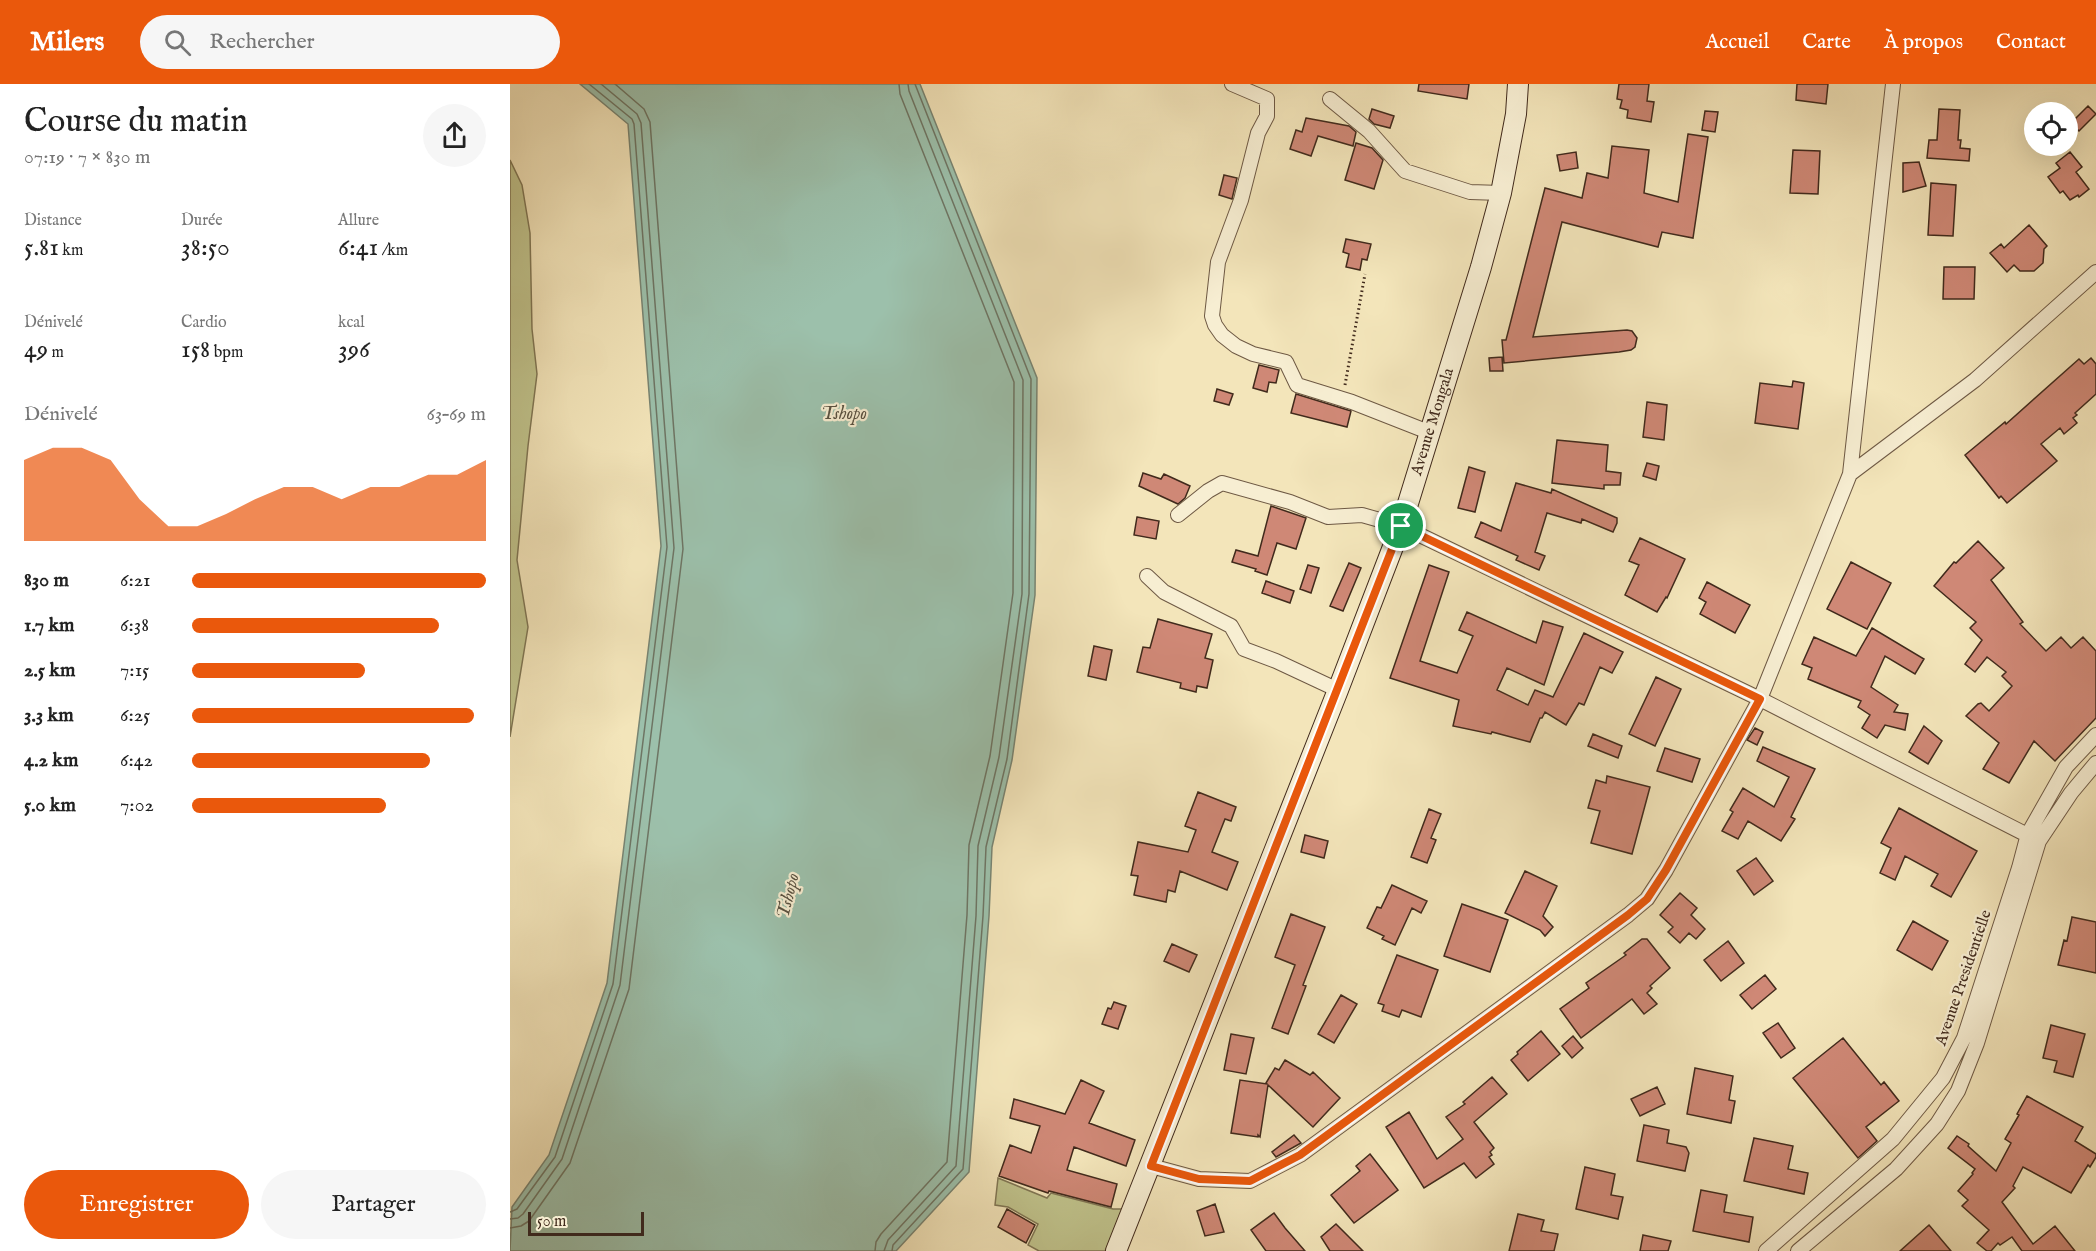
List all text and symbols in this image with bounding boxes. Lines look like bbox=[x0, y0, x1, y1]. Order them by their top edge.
search box bbox=[140, 15, 560, 69]
text: Milers bbox=[30, 25, 104, 60]
icon: search bbox=[161, 26, 194, 59]
text: Rechercher bbox=[209, 28, 315, 56]
text: Accueil bbox=[1705, 29, 1769, 56]
text: Carte bbox=[1802, 29, 1851, 56]
text: À propos bbox=[1884, 29, 1963, 56]
text: Contact bbox=[1996, 29, 2066, 56]
text: Course du matin bbox=[24, 101, 248, 143]
map controls bbox=[2024, 102, 2078, 156]
button: locate bbox=[2024, 102, 2078, 156]
button: share bbox=[423, 104, 486, 167]
text: 07:19 · 7 × 830 m bbox=[24, 145, 150, 170]
text: Distance bbox=[24, 211, 82, 231]
text: Durée bbox=[181, 211, 223, 231]
text: Allure bbox=[338, 211, 379, 231]
text: 5.81 bbox=[24, 231, 59, 264]
text: 38:50 bbox=[181, 231, 230, 264]
text: 6:41 bbox=[338, 231, 378, 264]
text: km bbox=[59, 241, 83, 261]
text: /km bbox=[378, 241, 408, 261]
text: Dénivelé bbox=[24, 313, 83, 333]
text: Cardio bbox=[181, 313, 227, 333]
text: kcal bbox=[338, 313, 365, 333]
text: 49 bbox=[24, 333, 48, 366]
text: 158 bbox=[181, 333, 210, 366]
text: 396 bbox=[338, 333, 370, 366]
text: m bbox=[48, 343, 64, 363]
text: bpm bbox=[210, 343, 243, 363]
street label: Avenue Mongala bbox=[1407, 366, 1459, 479]
text: Dénivelé bbox=[24, 402, 98, 427]
text: 63–69 m bbox=[426, 402, 486, 427]
water label: Tshopo bbox=[821, 403, 867, 426]
pin bbox=[1375, 500, 1426, 551]
icon: arrive bbox=[1384, 509, 1417, 542]
text: 830 m bbox=[24, 568, 69, 593]
text: 6:21 bbox=[120, 568, 151, 593]
text: 1.7 km bbox=[24, 613, 75, 638]
text: 6:38 bbox=[120, 613, 149, 638]
text: 2.5 km bbox=[24, 658, 75, 683]
text: 7:15 bbox=[120, 658, 149, 683]
text: 3.3 km bbox=[24, 703, 74, 728]
text: 6:25 bbox=[120, 703, 150, 728]
text: 4.2 km bbox=[24, 748, 78, 773]
text: 6:42 bbox=[120, 748, 153, 773]
text: 5.0 km bbox=[24, 793, 76, 818]
text: 7:02 bbox=[120, 793, 154, 818]
water label: Tshopo bbox=[772, 871, 806, 921]
street label: Avenue Presidentielle bbox=[1931, 908, 1997, 1049]
button: Enregistrer bbox=[24, 1170, 249, 1239]
button: Partager bbox=[261, 1170, 486, 1239]
scale bar bbox=[528, 1209, 644, 1236]
text: 50 m bbox=[537, 1212, 566, 1232]

